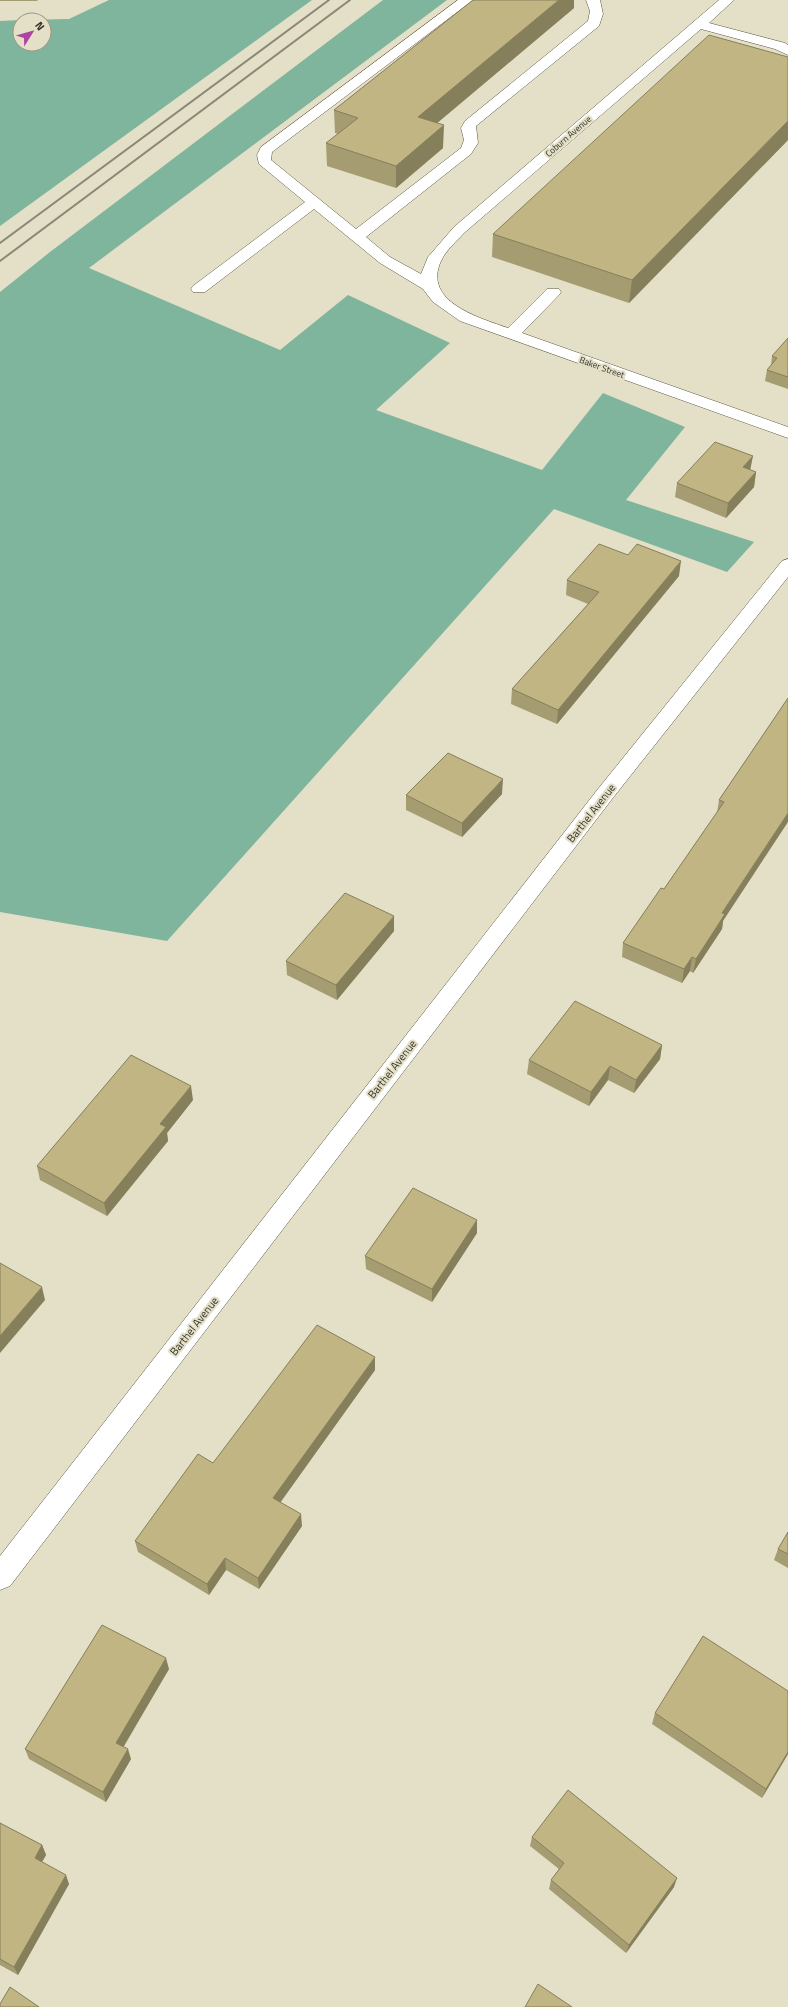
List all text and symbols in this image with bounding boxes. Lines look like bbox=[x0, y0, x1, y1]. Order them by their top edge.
north arrow bbox=[12, 12, 52, 52]
text: N bbox=[31, 18, 49, 34]
street label: Coburn Avenue bbox=[542, 112, 594, 160]
street label: Baker Street bbox=[578, 353, 627, 381]
street label: Barthel Avenue bbox=[563, 780, 619, 846]
street label: Barthel Avenue bbox=[364, 1036, 420, 1102]
street label: Barthel Avenue bbox=[166, 1293, 222, 1359]

